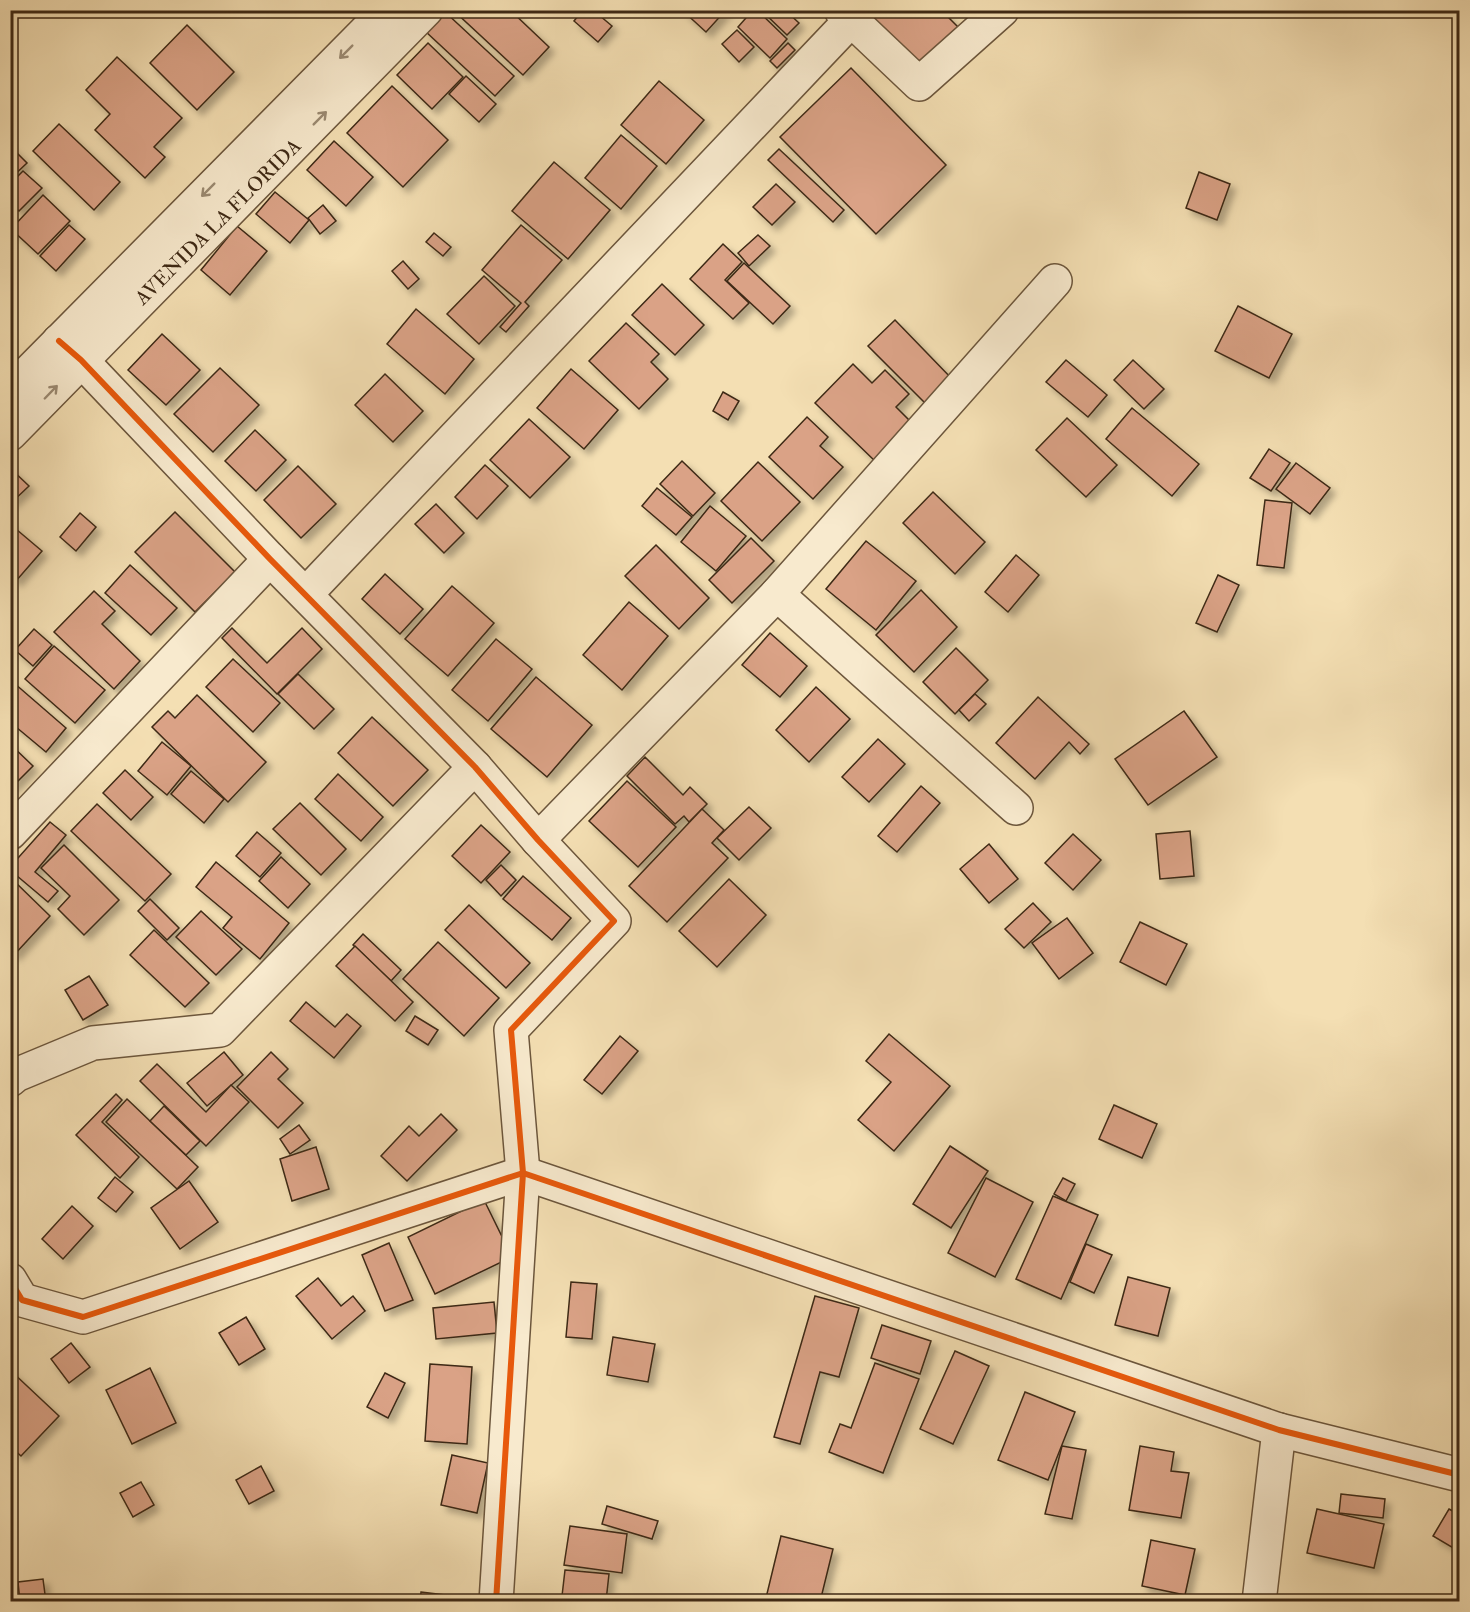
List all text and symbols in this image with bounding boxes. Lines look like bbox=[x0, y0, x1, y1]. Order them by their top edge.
one-way arrow bbox=[338, 45, 353, 59]
one-way arrow bbox=[313, 111, 328, 125]
street label: AVENIDA LA FLORIDA bbox=[129, 133, 307, 311]
one-way arrow bbox=[201, 183, 216, 198]
one-way arrow bbox=[44, 384, 58, 399]

